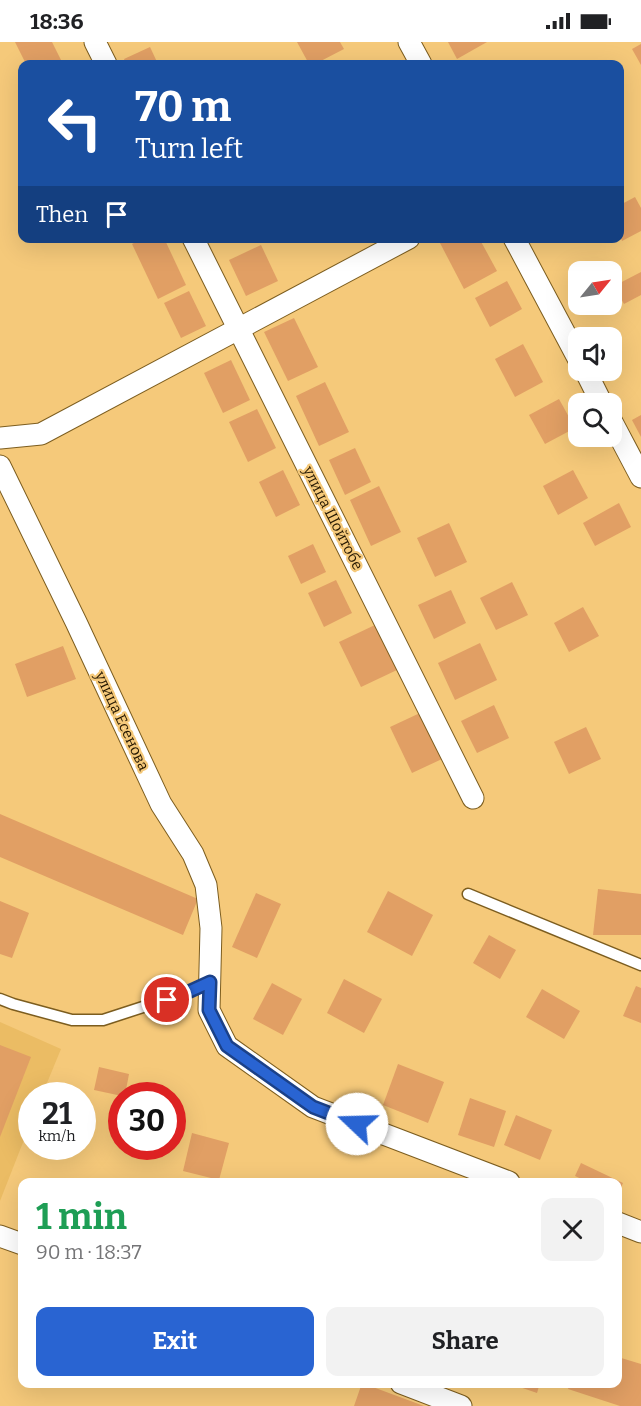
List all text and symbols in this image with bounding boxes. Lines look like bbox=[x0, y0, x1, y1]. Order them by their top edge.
text: 18:36 bbox=[30, 8, 84, 35]
text: 70 m bbox=[135, 82, 231, 132]
icon: left bbox=[36, 84, 114, 162]
text: Turn left bbox=[135, 133, 243, 165]
icon: arrive bbox=[100, 198, 133, 231]
text: Then bbox=[36, 201, 88, 228]
north arrow bbox=[568, 261, 622, 315]
map controls bbox=[568, 261, 622, 447]
button: sound bbox=[568, 327, 622, 381]
button: search bbox=[568, 393, 622, 447]
street label: улица Шойтобе bbox=[299, 462, 367, 573]
street label: улица Есенова bbox=[91, 668, 153, 773]
pin bbox=[141, 974, 192, 1025]
icon: arrive bbox=[150, 983, 183, 1016]
speed limit sign: 30 bbox=[108, 1082, 186, 1160]
position arrow bbox=[325, 1092, 389, 1156]
text: 21 bbox=[42, 1096, 72, 1132]
text: km/h bbox=[38, 1127, 76, 1145]
text: 1 min bbox=[36, 1195, 127, 1239]
button: close bbox=[541, 1198, 604, 1261]
text: 90 m · 18:37 bbox=[36, 1240, 142, 1264]
button: Exit bbox=[36, 1307, 314, 1376]
button: Share bbox=[326, 1307, 604, 1376]

